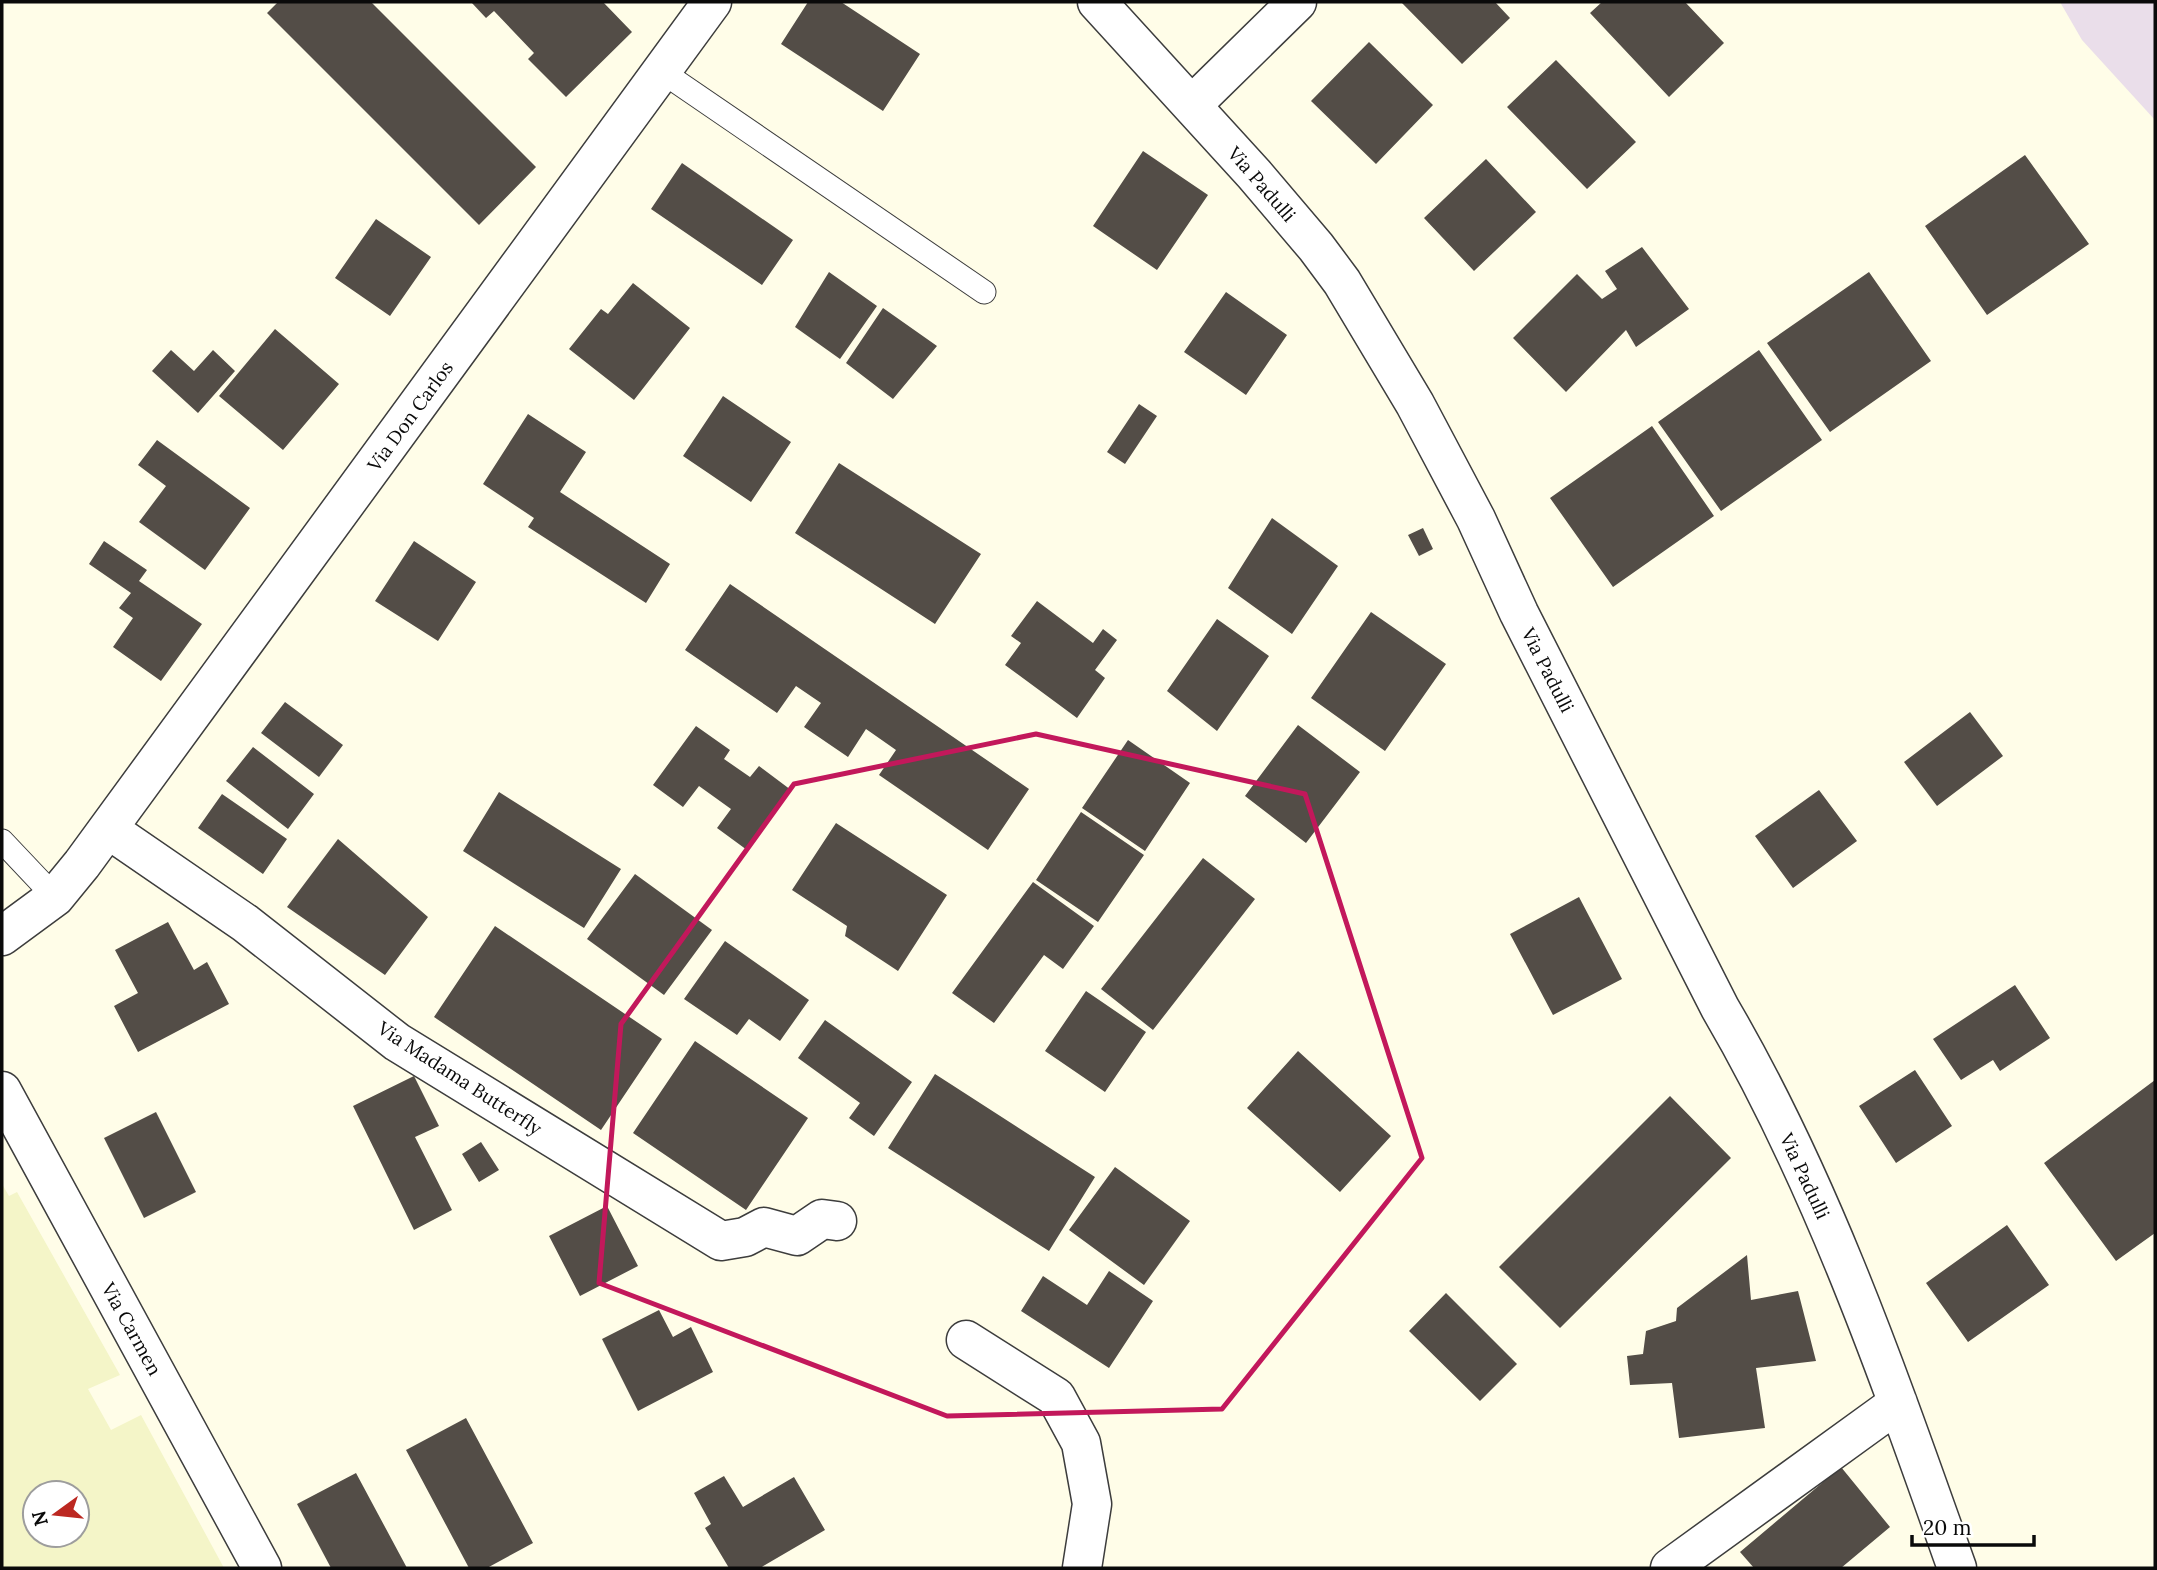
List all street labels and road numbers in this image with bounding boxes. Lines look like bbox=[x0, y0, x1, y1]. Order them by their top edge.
street label: Via Padulli bbox=[1222, 141, 1301, 227]
street label: Via Don Carlos bbox=[361, 356, 458, 477]
street label: Via Padulli bbox=[1516, 623, 1580, 716]
street label: Via Madama Butterfly bbox=[373, 1015, 547, 1140]
street label: Via Padulli bbox=[1774, 1128, 1835, 1223]
street label: Via Carmen bbox=[96, 1278, 167, 1380]

